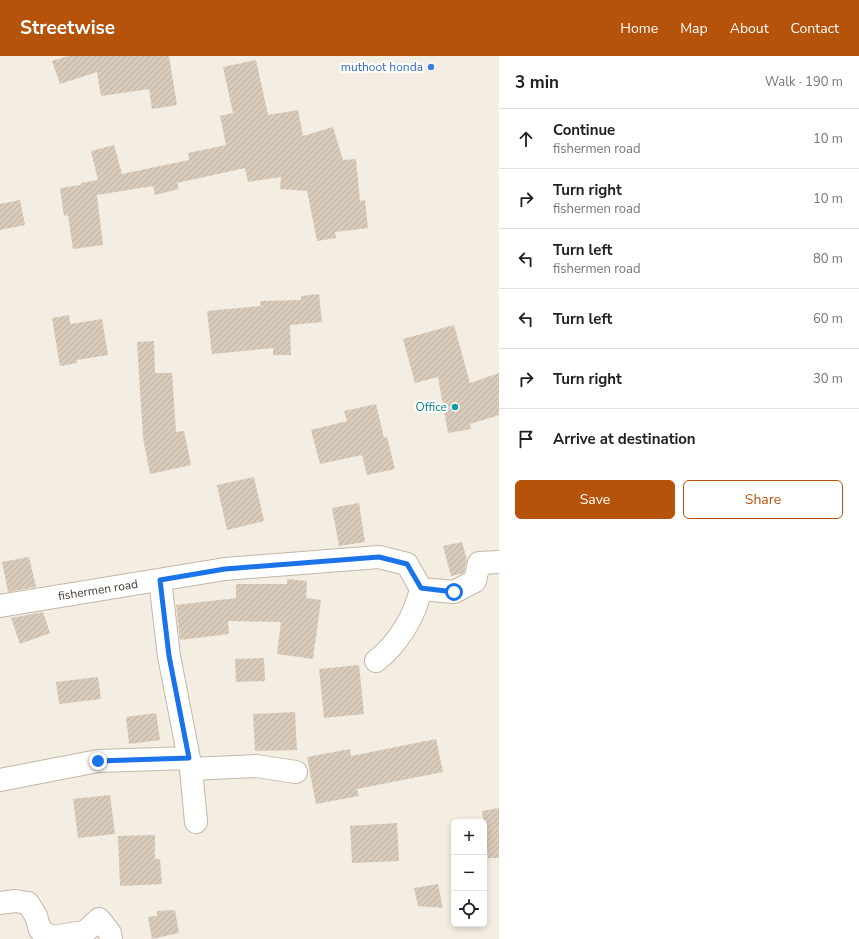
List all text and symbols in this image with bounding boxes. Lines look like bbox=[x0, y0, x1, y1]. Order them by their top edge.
text: Streetwise bbox=[20, 15, 115, 41]
text: Home bbox=[620, 19, 658, 38]
text: Map bbox=[680, 19, 708, 38]
text: About bbox=[730, 19, 769, 38]
text: Contact bbox=[791, 19, 839, 38]
place label: muthoot honda bbox=[341, 59, 423, 75]
marker: muthoot honda bbox=[426, 62, 436, 72]
text: 3 min bbox=[515, 71, 559, 94]
text: Walk · 190 m bbox=[765, 73, 843, 91]
text: Continue bbox=[553, 120, 615, 140]
icon: ahead bbox=[515, 128, 537, 150]
text: 10 m bbox=[813, 130, 843, 148]
text: fishermen road bbox=[553, 140, 641, 158]
text: Turn right bbox=[553, 180, 622, 200]
icon: right bbox=[515, 188, 537, 210]
text: 10 m bbox=[813, 190, 843, 208]
text: fishermen road bbox=[553, 200, 641, 218]
text: Turn left bbox=[553, 240, 612, 260]
icon: left bbox=[515, 248, 537, 270]
text: 80 m bbox=[813, 250, 843, 268]
text: fishermen road bbox=[553, 260, 641, 278]
icon: left bbox=[515, 308, 537, 330]
text: Turn left bbox=[553, 309, 612, 329]
text: 60 m bbox=[813, 310, 843, 328]
icon: right bbox=[515, 368, 537, 390]
text: Turn right bbox=[553, 369, 622, 389]
text: 30 m bbox=[813, 370, 843, 388]
place label: Office bbox=[415, 399, 447, 415]
marker: Office bbox=[450, 402, 460, 412]
icon: arrive bbox=[515, 428, 537, 450]
text: Arrive at destination bbox=[553, 429, 696, 449]
button: Save bbox=[515, 480, 675, 519]
button: Share bbox=[683, 480, 843, 519]
street label: fishermen road bbox=[57, 576, 139, 604]
route start bbox=[445, 583, 463, 601]
route end bbox=[89, 752, 107, 770]
map controls bbox=[451, 819, 487, 927]
button: + bbox=[451, 819, 487, 855]
button: − bbox=[451, 855, 487, 891]
button: locate bbox=[451, 891, 487, 927]

